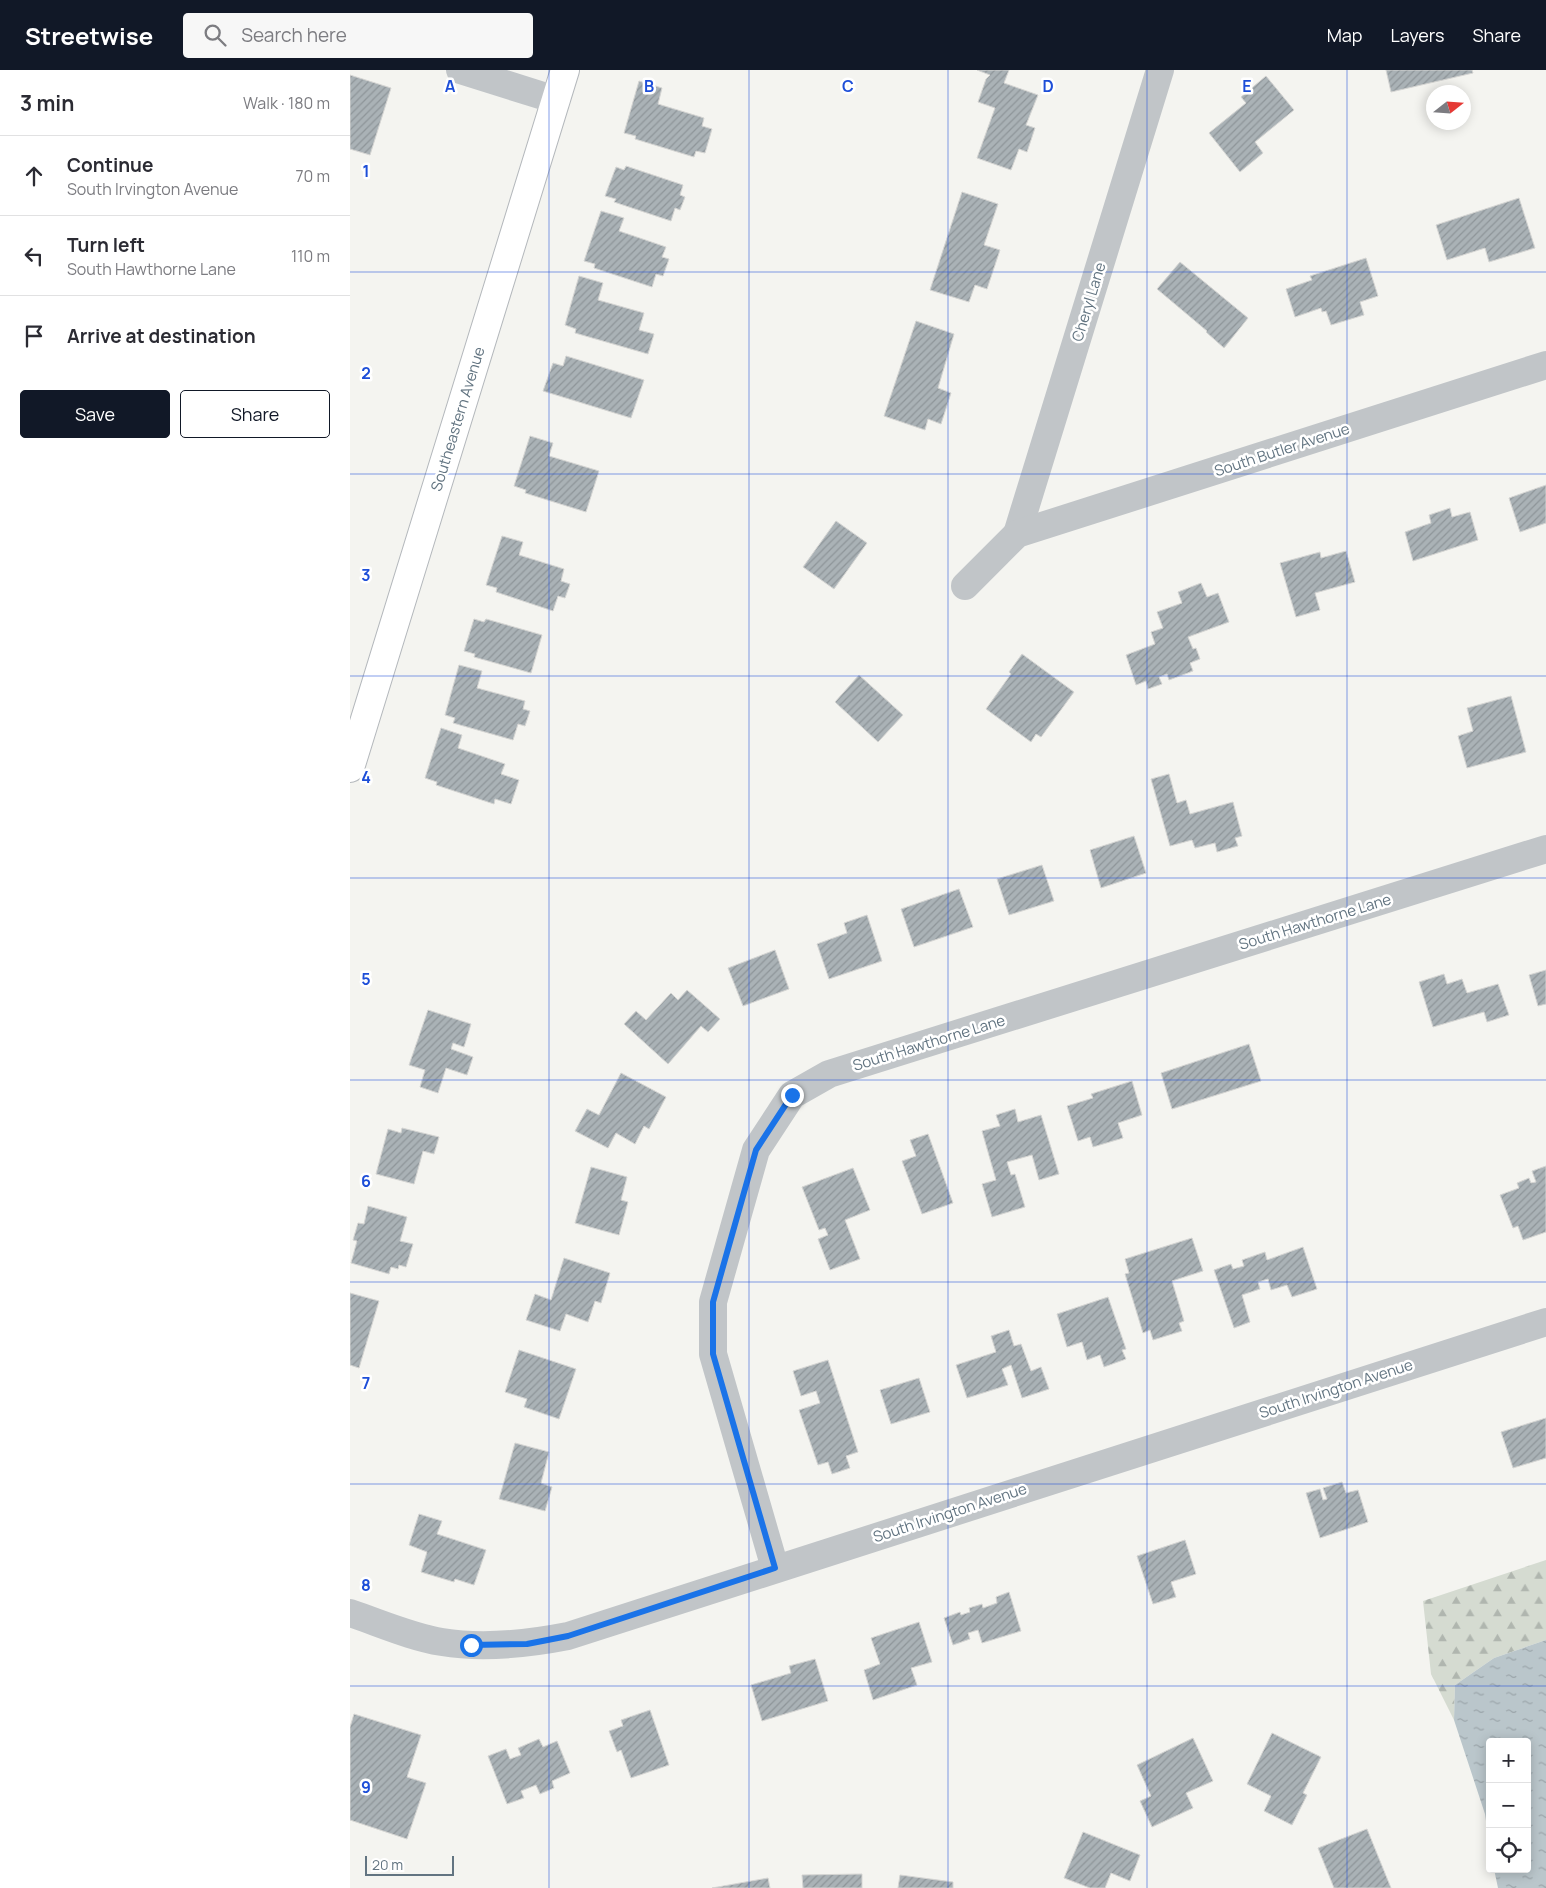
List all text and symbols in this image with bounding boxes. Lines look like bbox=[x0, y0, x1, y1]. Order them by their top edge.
search box bbox=[183, 13, 533, 58]
text: Streetwise bbox=[25, 19, 153, 52]
icon: search bbox=[201, 21, 229, 49]
text: Search here bbox=[241, 22, 347, 48]
text: Map bbox=[1327, 23, 1362, 47]
text: Layers bbox=[1390, 23, 1444, 47]
text: Share bbox=[1472, 23, 1521, 47]
text: A bbox=[445, 75, 456, 97]
text: B bbox=[644, 75, 654, 97]
text: C bbox=[842, 75, 854, 97]
text: D bbox=[1042, 75, 1054, 97]
text: E bbox=[1242, 75, 1252, 97]
north arrow bbox=[1426, 85, 1471, 130]
text: 3 min bbox=[20, 89, 74, 117]
text: Walk · 180 m bbox=[243, 92, 330, 114]
text: Continue bbox=[67, 152, 153, 178]
text: 1 bbox=[362, 160, 370, 182]
icon: ahead bbox=[20, 162, 48, 190]
text: 70 m bbox=[295, 165, 330, 187]
text: South Irvington Avenue bbox=[67, 178, 238, 200]
text: Turn left bbox=[67, 232, 145, 258]
icon: left bbox=[20, 242, 48, 270]
text: 110 m bbox=[291, 245, 330, 267]
text: South Hawthorne Lane bbox=[67, 258, 236, 280]
street label: Cheryl Lane bbox=[1067, 259, 1111, 344]
icon: arrive bbox=[20, 322, 48, 350]
text: Arrive at destination bbox=[67, 323, 256, 349]
street label: Southeastern Avenue bbox=[426, 344, 490, 494]
text: 2 bbox=[361, 362, 371, 384]
button: Save bbox=[20, 390, 170, 438]
button: Share bbox=[180, 390, 330, 438]
street label: South Butler Avenue bbox=[1212, 418, 1352, 481]
text: 3 bbox=[361, 564, 371, 586]
text: 4 bbox=[361, 766, 371, 788]
street label: South Hawthorne Lane bbox=[1236, 888, 1394, 955]
text: 5 bbox=[361, 968, 371, 990]
street label: South Hawthorne Lane bbox=[850, 1009, 1008, 1076]
route end bbox=[781, 1084, 804, 1107]
text: 6 bbox=[361, 1170, 371, 1192]
street label: South Irvington Avenue bbox=[1256, 1354, 1416, 1423]
text: 7 bbox=[362, 1372, 370, 1394]
street label: South Irvington Avenue bbox=[870, 1478, 1030, 1547]
text: 8 bbox=[361, 1574, 371, 1596]
route start bbox=[460, 1634, 483, 1657]
map controls bbox=[1486, 1738, 1531, 1873]
button: + bbox=[1486, 1738, 1531, 1783]
text: 9 bbox=[361, 1776, 371, 1798]
button: − bbox=[1486, 1783, 1531, 1828]
button: locate bbox=[1486, 1828, 1531, 1873]
scale bar bbox=[365, 1853, 454, 1876]
text: 20 m bbox=[372, 1855, 403, 1874]

